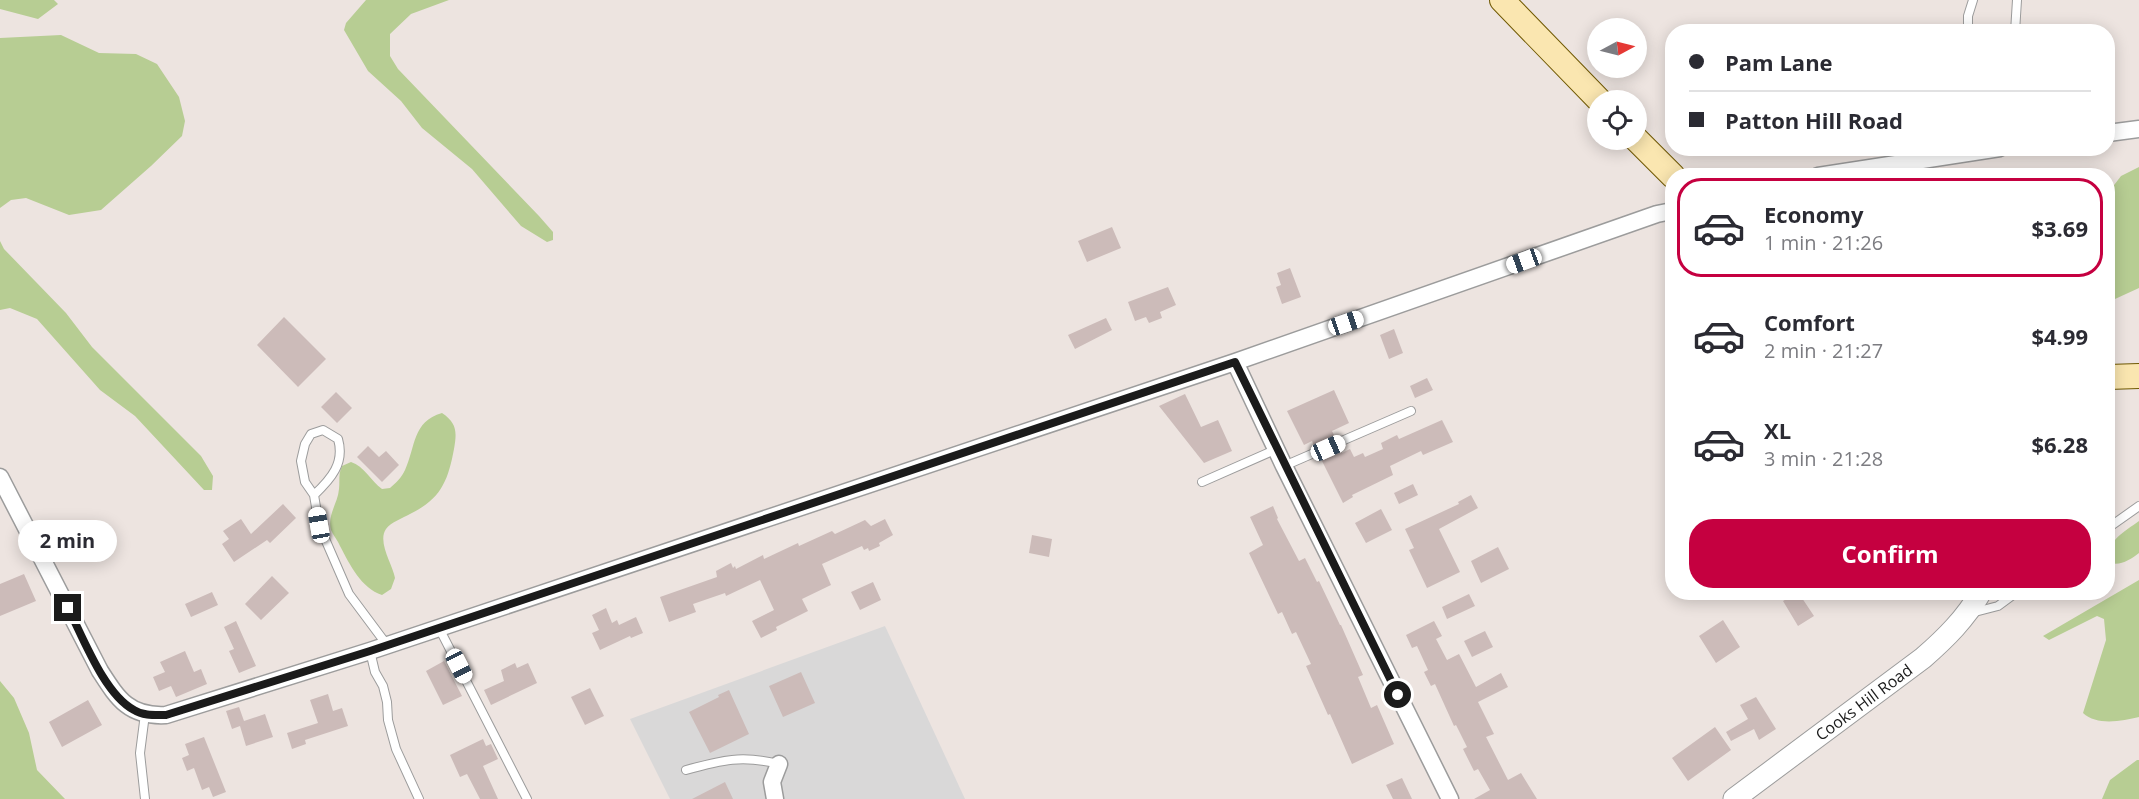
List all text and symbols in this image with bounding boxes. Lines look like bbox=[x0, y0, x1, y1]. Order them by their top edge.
north arrow bbox=[1587, 18, 1647, 78]
map controls bbox=[1587, 18, 1647, 150]
text: Pam Lane bbox=[1725, 47, 1833, 77]
button: locate bbox=[1587, 90, 1647, 150]
text: Patton Hill Road bbox=[1725, 105, 1903, 135]
text: Economy bbox=[1764, 199, 1863, 229]
icon: car bbox=[1692, 201, 1746, 255]
text: $3.69 bbox=[2031, 213, 2088, 243]
text: 1 min · 21:26 bbox=[1764, 229, 1883, 256]
car bbox=[1504, 246, 1544, 276]
text: Comfort bbox=[1764, 307, 1855, 337]
car bbox=[1326, 309, 1366, 337]
icon: car bbox=[1692, 309, 1746, 363]
text: $4.99 bbox=[2031, 321, 2088, 351]
text: 2 min · 21:27 bbox=[1764, 337, 1883, 364]
text: XL bbox=[1764, 415, 1791, 445]
icon: car bbox=[1692, 417, 1746, 471]
text: $6.28 bbox=[2031, 429, 2088, 459]
car bbox=[1308, 432, 1348, 464]
text: 3 min · 21:28 bbox=[1764, 445, 1883, 472]
car bbox=[307, 506, 331, 544]
button: Confirm bbox=[1689, 519, 2091, 588]
callout: 2 min bbox=[19, 521, 118, 563]
text: 2 min bbox=[40, 527, 95, 554]
route end bbox=[54, 594, 81, 621]
car bbox=[443, 646, 475, 686]
street label: Cooks Hill Road bbox=[1811, 659, 1917, 746]
route start bbox=[1384, 681, 1411, 708]

